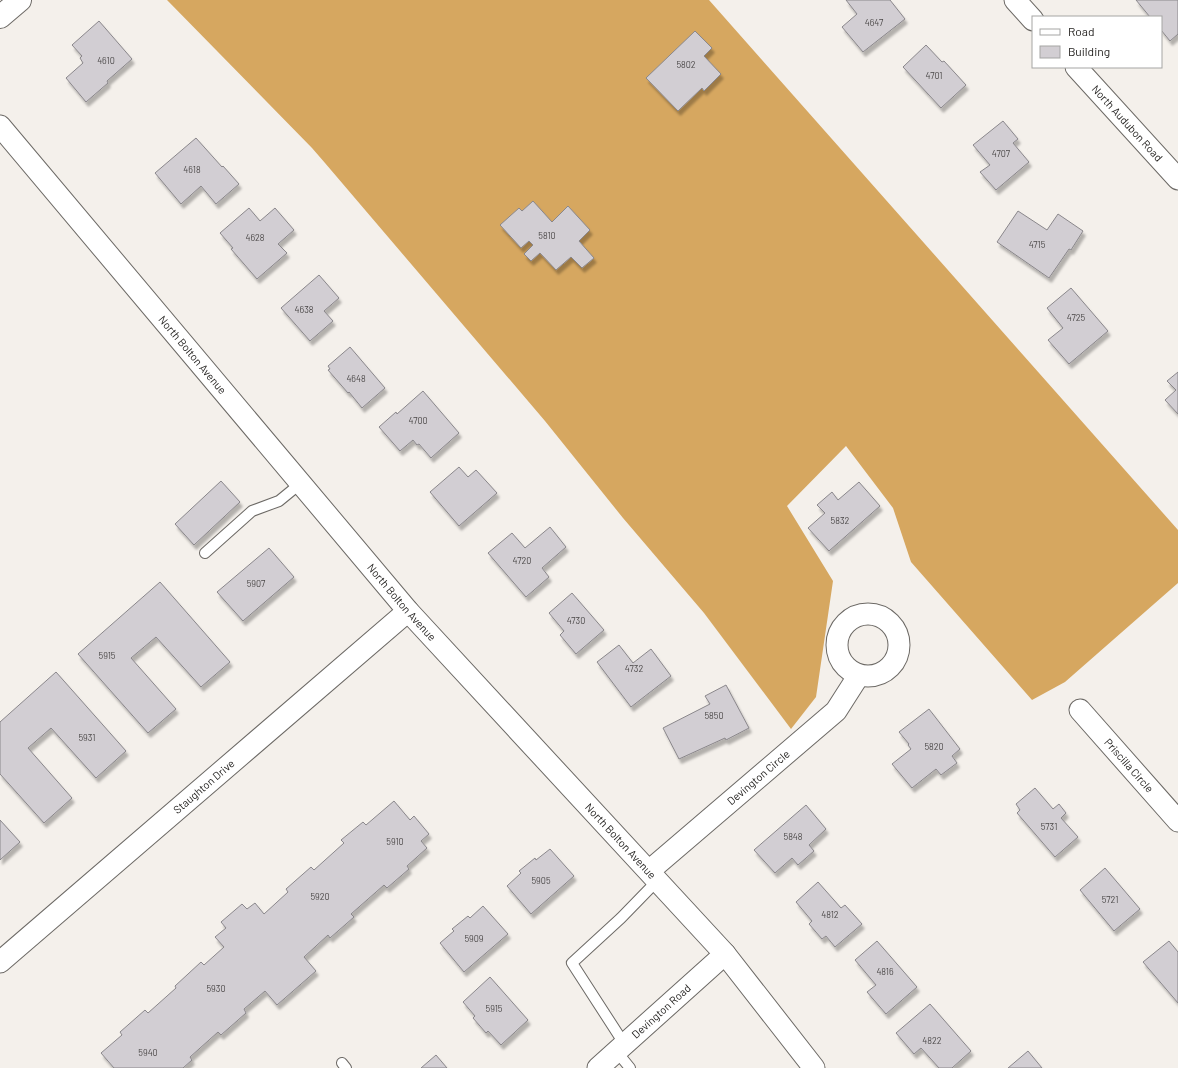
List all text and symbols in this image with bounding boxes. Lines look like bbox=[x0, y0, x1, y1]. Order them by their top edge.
legend bbox=[1032, 16, 1162, 68]
house number: 4647 bbox=[865, 17, 884, 28]
text: Road bbox=[1068, 24, 1095, 38]
text: Building bbox=[1068, 44, 1110, 58]
house number: 4610 bbox=[97, 55, 115, 66]
house number: 5802 bbox=[676, 59, 696, 70]
house number: 4701 bbox=[926, 70, 942, 81]
street label: North Audubon Road bbox=[1090, 82, 1166, 164]
house number: 4707 bbox=[992, 148, 1011, 159]
house number: 4618 bbox=[183, 164, 201, 175]
house number: 5810 bbox=[538, 230, 556, 241]
house number: 4628 bbox=[245, 232, 265, 243]
house number: 4715 bbox=[1029, 239, 1046, 250]
house number: 4638 bbox=[295, 304, 314, 315]
house number: 4725 bbox=[1067, 312, 1086, 323]
street label: North Bolton Avenue bbox=[156, 313, 230, 396]
house number: 4648 bbox=[346, 373, 366, 384]
house number: 4700 bbox=[408, 415, 428, 426]
house number: 5832 bbox=[831, 515, 850, 526]
house number: 4720 bbox=[513, 555, 531, 566]
street label: North Bolton Avenue bbox=[365, 561, 439, 643]
house number: 5907 bbox=[247, 578, 266, 589]
house number: 4730 bbox=[567, 615, 585, 626]
house number: 5915 bbox=[99, 650, 116, 661]
house number: 4732 bbox=[625, 663, 643, 674]
house number: 5850 bbox=[704, 710, 724, 721]
house number: 5931 bbox=[78, 732, 96, 743]
street label: Priscilla Circle bbox=[1102, 735, 1157, 795]
house number: 5820 bbox=[924, 741, 944, 752]
street label: Devington Circle bbox=[724, 747, 792, 807]
street label: Staughton Drive bbox=[170, 756, 237, 816]
street label: North Bolton Avenue bbox=[583, 800, 659, 881]
house number: 5731 bbox=[1041, 821, 1057, 832]
house number: 5848 bbox=[784, 831, 803, 842]
house number: 5910 bbox=[386, 836, 404, 847]
house number: 5905 bbox=[531, 875, 551, 886]
house number: 5920 bbox=[310, 891, 330, 902]
house number: 5721 bbox=[1102, 894, 1118, 905]
house number: 4812 bbox=[821, 909, 839, 920]
house number: 5909 bbox=[464, 933, 484, 944]
house number: 4816 bbox=[876, 966, 894, 977]
street label: Devington Road bbox=[629, 981, 693, 1041]
house number: 5930 bbox=[206, 983, 226, 994]
house number: 5915 bbox=[486, 1003, 503, 1014]
house number: 4822 bbox=[922, 1035, 942, 1046]
house number: 5940 bbox=[138, 1047, 158, 1058]

